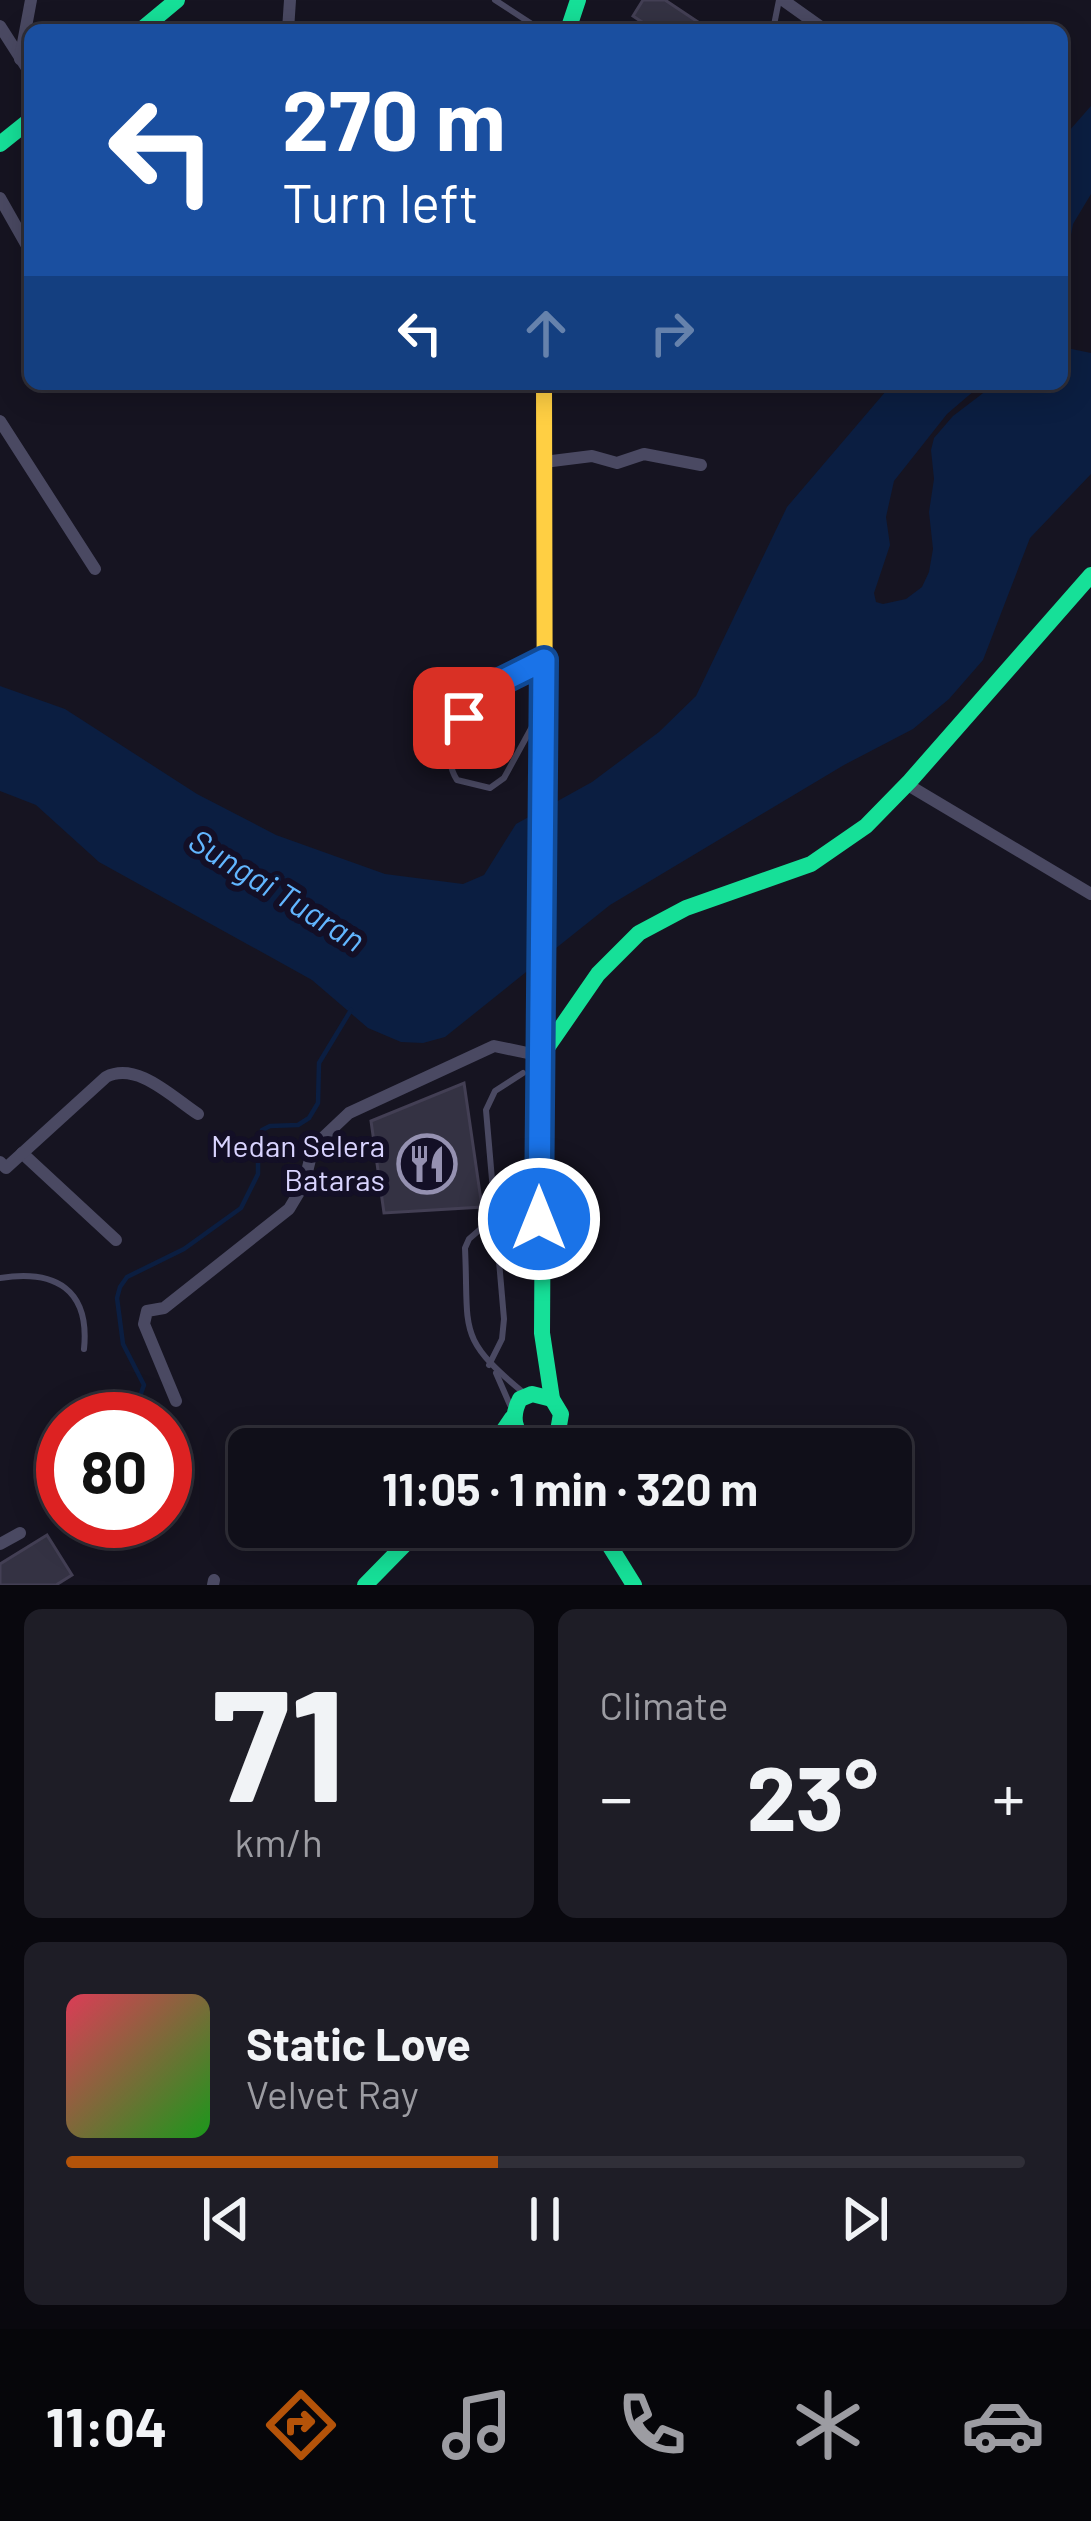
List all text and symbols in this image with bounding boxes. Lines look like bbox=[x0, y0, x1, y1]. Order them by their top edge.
text: 270 m bbox=[282, 67, 506, 168]
icon: left bbox=[84, 72, 240, 228]
text: Turn left bbox=[282, 169, 479, 234]
icon: left bbox=[387, 300, 453, 366]
icon: ahead bbox=[513, 300, 579, 366]
icon: right bbox=[639, 300, 705, 366]
pin bbox=[413, 667, 515, 769]
icon: arrive bbox=[431, 685, 497, 751]
water label: Sungai Tuaran bbox=[182, 819, 373, 959]
place label: Medan Selera Bataras bbox=[211, 1127, 385, 1197]
restaurant icon: Medan Selera Bataras bbox=[396, 1133, 458, 1195]
position arrow bbox=[476, 1156, 602, 1282]
speed limit sign: 80 bbox=[36, 1392, 192, 1548]
text: 11:05 · 1 min · 320 m bbox=[382, 1461, 758, 1515]
text: 71 bbox=[212, 1646, 346, 1833]
text: Climate bbox=[600, 1681, 729, 1728]
text: 23° bbox=[746, 1741, 878, 1849]
text: − bbox=[600, 1756, 633, 1835]
text: + bbox=[992, 1756, 1025, 1835]
text: km/h bbox=[235, 1818, 323, 1865]
text: Static Love bbox=[246, 2016, 471, 2070]
text: Velvet Ray bbox=[246, 2070, 419, 2117]
icon: previous bbox=[193, 2186, 259, 2252]
icon: pause bbox=[512, 2186, 578, 2252]
icon: next bbox=[832, 2186, 898, 2252]
icon: directions bbox=[259, 2383, 343, 2467]
icon: music bbox=[435, 2383, 519, 2467]
icon: phone bbox=[610, 2383, 694, 2467]
icon: climate bbox=[786, 2383, 870, 2467]
icon: car bbox=[961, 2383, 1045, 2467]
text: 11:04 bbox=[46, 2393, 167, 2458]

